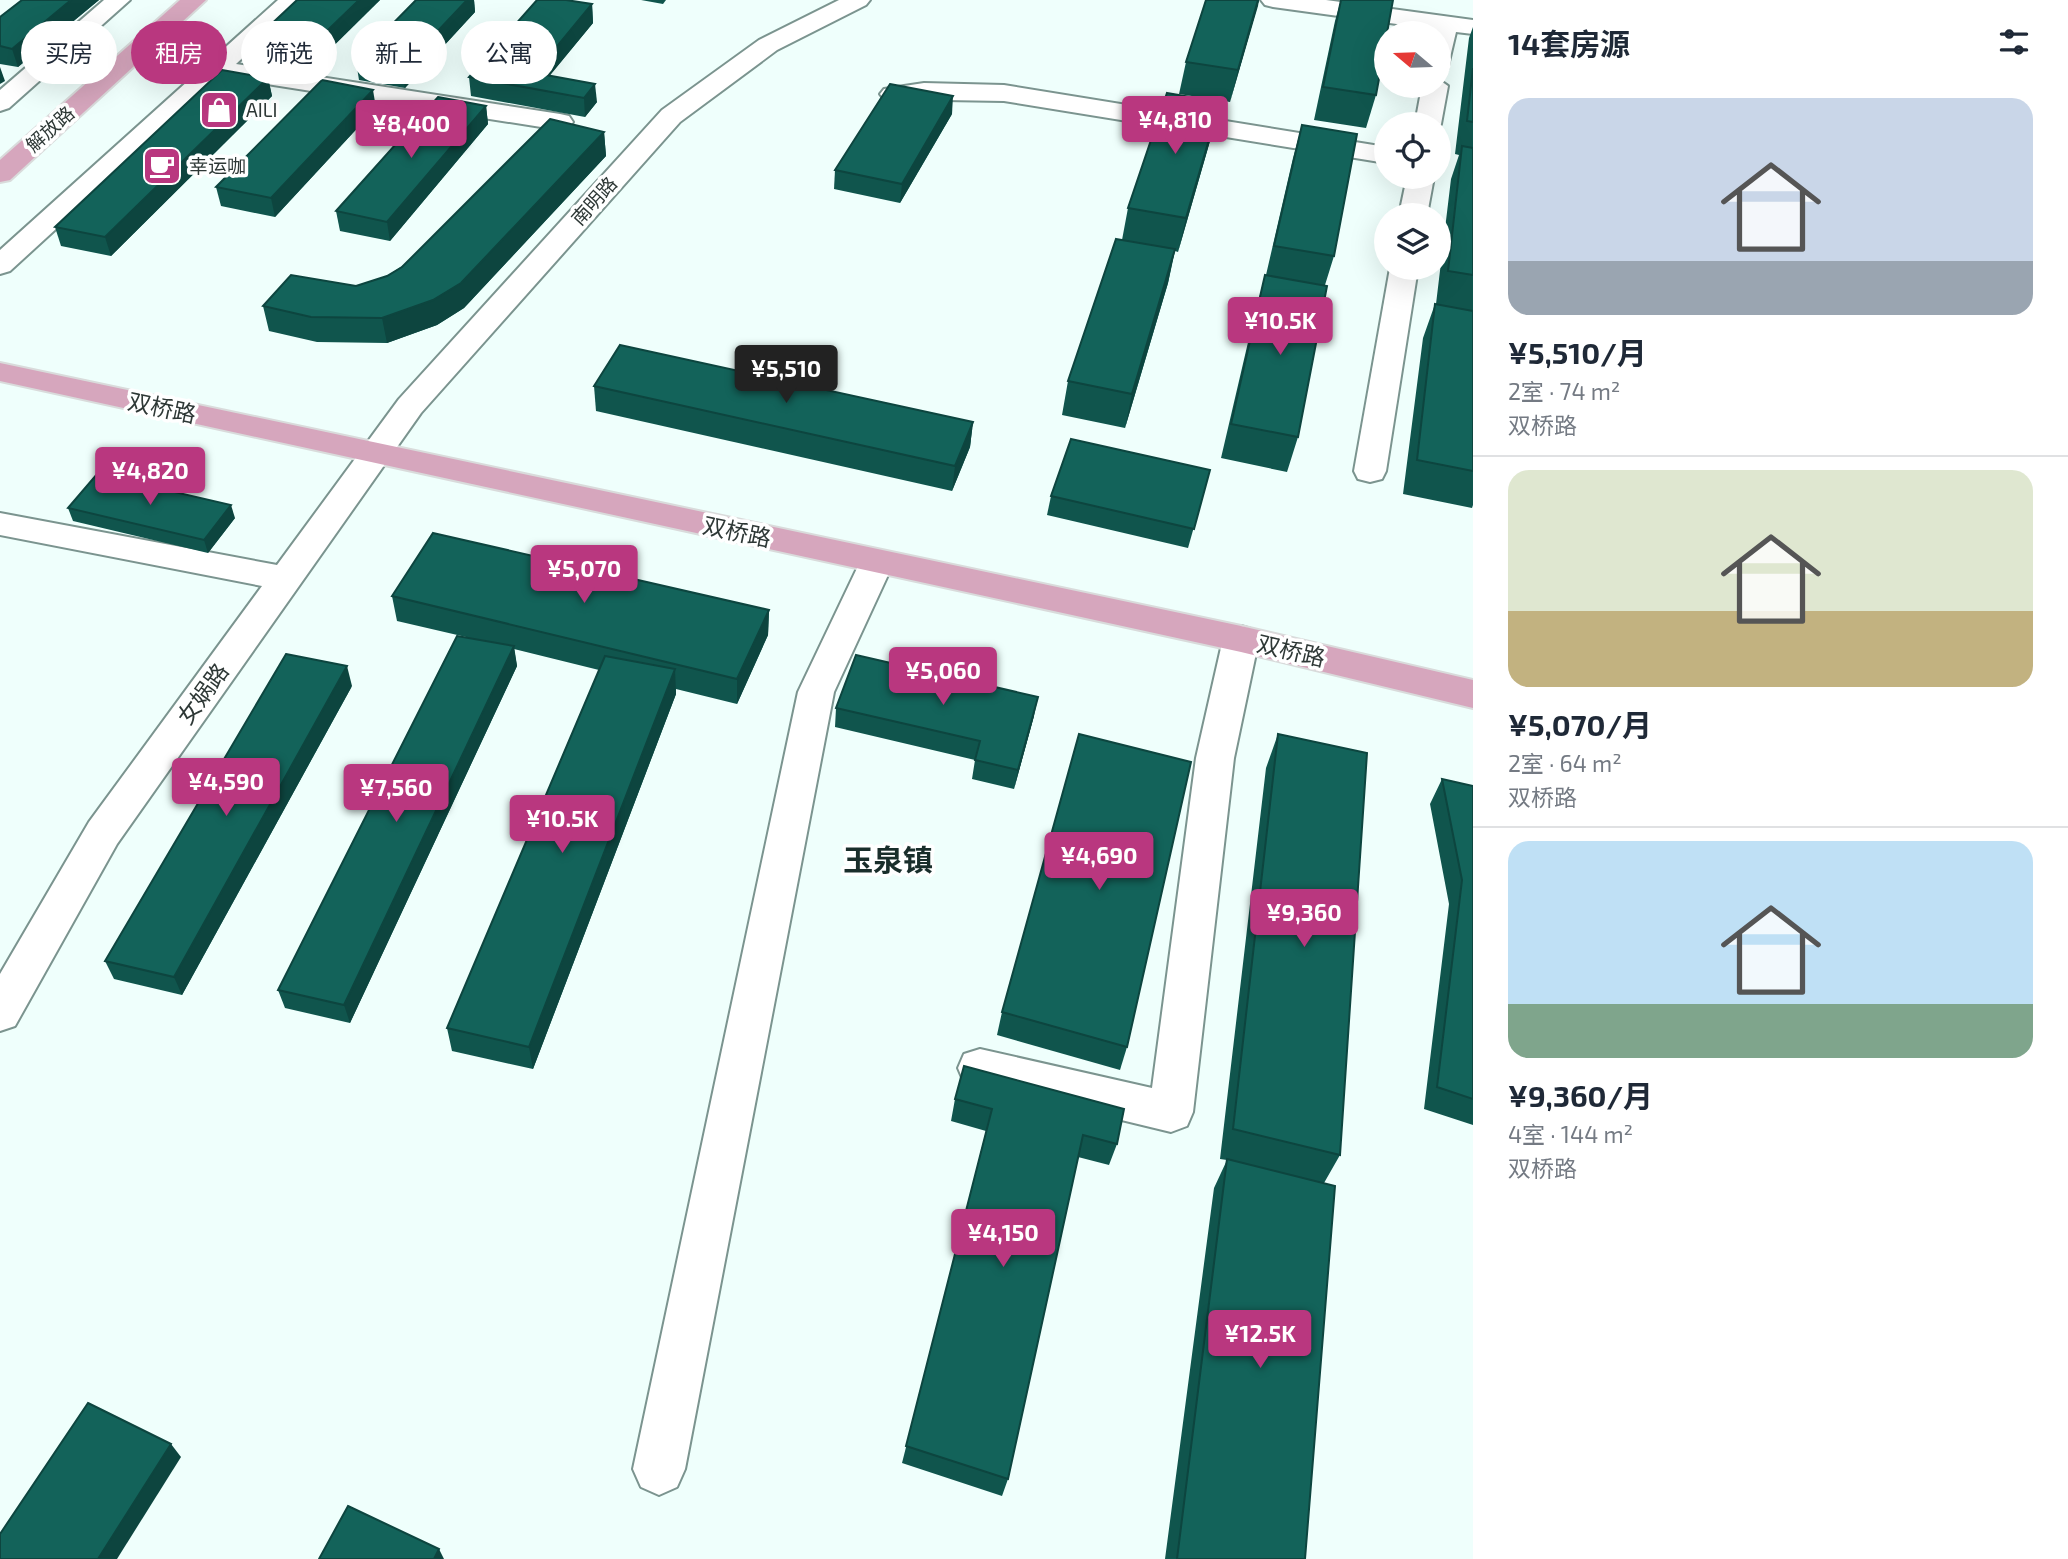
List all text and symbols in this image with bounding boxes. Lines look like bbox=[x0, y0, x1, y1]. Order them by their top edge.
chip: 买房 bbox=[21, 21, 117, 84]
chip: 租房 bbox=[131, 21, 227, 84]
chip: 筛选 bbox=[241, 21, 337, 84]
chip: 新上 bbox=[351, 21, 447, 84]
chip: 公寓 bbox=[461, 21, 557, 84]
north arrow bbox=[1374, 21, 1451, 98]
map controls bbox=[1374, 21, 1451, 280]
icon: filters bbox=[1995, 23, 2033, 61]
text: 14套房源 bbox=[1508, 25, 1630, 61]
shop icon: AILI bbox=[198, 89, 240, 131]
pin: ¥4,810 bbox=[1118, 96, 1232, 156]
place label: AILI bbox=[246, 98, 278, 121]
pin: ¥8,400 bbox=[354, 100, 468, 160]
street label: 解放路 bbox=[21, 101, 79, 156]
text: ¥4,810 bbox=[1138, 105, 1212, 133]
text: ¥8,400 bbox=[372, 109, 450, 137]
button: locate bbox=[1374, 112, 1451, 189]
icon: home bbox=[1708, 144, 1834, 270]
cafe icon: 幸运咖 bbox=[141, 145, 183, 187]
place label: 幸运咖 bbox=[189, 154, 246, 177]
street label: 南明路 bbox=[566, 172, 621, 230]
button: layers bbox=[1374, 203, 1451, 280]
pin: ¥10.5K bbox=[1223, 298, 1337, 357]
text: ¥10.5K bbox=[1244, 306, 1316, 334]
text: ¥5,510/月 bbox=[1508, 334, 1647, 370]
pin: ¥5,510 bbox=[729, 346, 843, 405]
text: ¥5,510 bbox=[751, 354, 821, 382]
text: 2室 · 74 m² bbox=[1508, 377, 1620, 405]
street label: 双桥路 bbox=[126, 386, 199, 428]
text: 双桥路 bbox=[1508, 411, 1577, 439]
pin: ¥4,820 bbox=[93, 448, 207, 507]
text: ¥4,820 bbox=[111, 456, 189, 484]
street label: 双桥路 bbox=[701, 510, 774, 552]
icon: home bbox=[1708, 516, 1834, 642]
pin: ¥5,070 bbox=[527, 546, 641, 605]
text: ¥5,070 bbox=[547, 554, 621, 582]
street label: 双桥路 bbox=[1254, 629, 1328, 671]
pin: ¥5,060 bbox=[886, 648, 1000, 707]
text: ¥5,060 bbox=[905, 656, 981, 684]
street label: 女娲路 bbox=[171, 657, 234, 730]
text: ¥5,070/月 bbox=[1508, 706, 1652, 742]
text: 2室 · 64 m² bbox=[1508, 749, 1622, 777]
pin: ¥4,590 bbox=[169, 758, 283, 818]
pin: ¥7,560 bbox=[339, 764, 453, 824]
text: ¥4,590 bbox=[188, 767, 264, 795]
text: ¥7,560 bbox=[360, 773, 432, 801]
text: 双桥路 bbox=[1508, 783, 1577, 811]
pin: ¥10.5K bbox=[505, 796, 619, 855]
text: ¥10.5K bbox=[526, 804, 598, 832]
pin: ¥4,690 bbox=[1042, 832, 1156, 892]
district label: 玉泉镇 bbox=[843, 841, 933, 877]
text: ¥4,690 bbox=[1060, 841, 1138, 869]
icon: home bbox=[1708, 887, 1834, 1013]
pin: ¥9,360 bbox=[1247, 890, 1361, 949]
text: ¥9,360 bbox=[1266, 898, 1342, 926]
text: ¥9,360/月 bbox=[1508, 1077, 1653, 1113]
text: 4室 · 144 m² bbox=[1508, 1120, 1633, 1148]
text: 双桥路 bbox=[1508, 1154, 1577, 1182]
pin: ¥4,150 bbox=[946, 1210, 1060, 1269]
text: ¥4,150 bbox=[967, 1218, 1039, 1246]
pin: ¥12.5K bbox=[1203, 1310, 1317, 1370]
text: ¥12.5K bbox=[1224, 1319, 1296, 1347]

